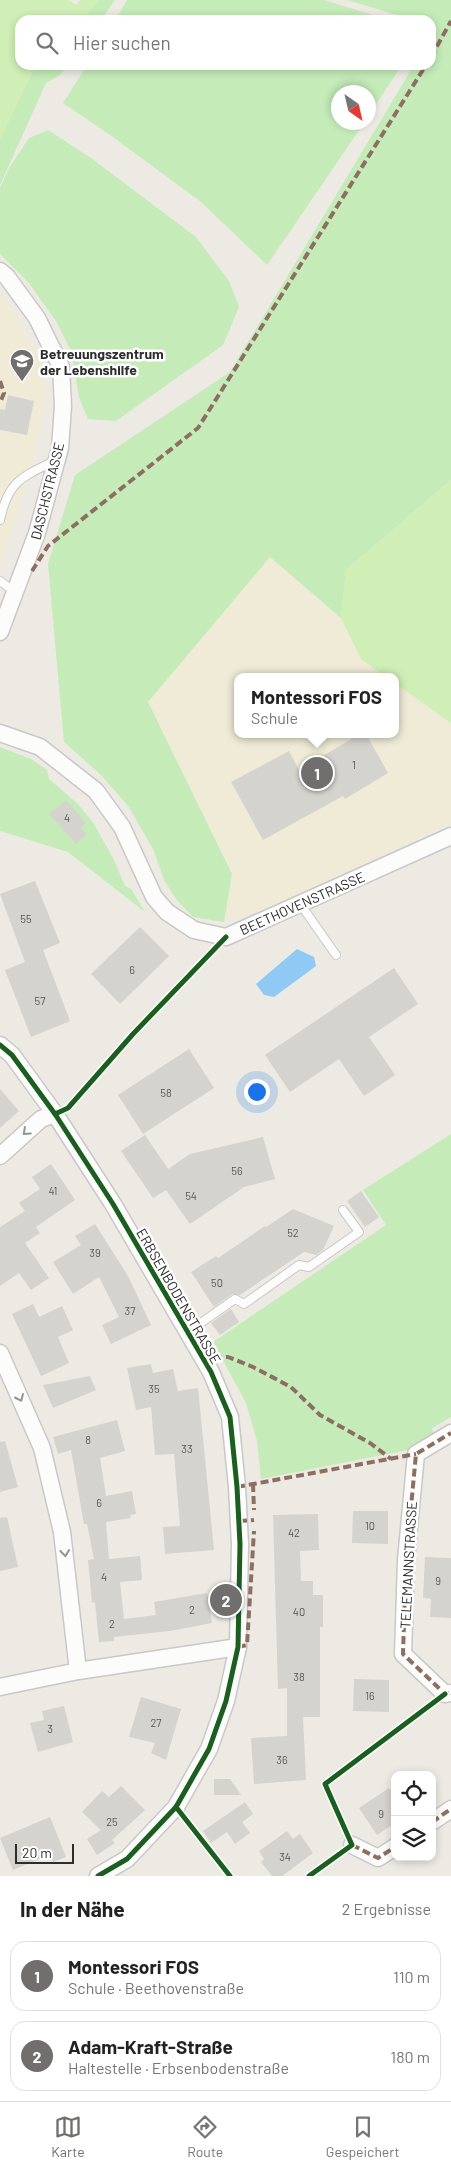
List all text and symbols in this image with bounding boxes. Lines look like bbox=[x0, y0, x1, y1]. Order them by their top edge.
search box bbox=[15, 15, 436, 70]
icon: search bbox=[33, 29, 61, 57]
text: Hier suchen bbox=[73, 31, 171, 54]
north arrow bbox=[331, 85, 376, 130]
place label: Betreuungszentrum der Lebenshilfe bbox=[40, 345, 164, 378]
school or university icon: Betreuungszentrum der Lebenshilfe bbox=[9, 348, 35, 382]
street label: DASCHSTRASSE bbox=[27, 440, 67, 542]
popup bbox=[234, 673, 399, 738]
text: Montessori FOS bbox=[251, 685, 382, 708]
text: Schule bbox=[251, 708, 298, 727]
pin: 1 bbox=[301, 754, 333, 792]
house number: 1 bbox=[352, 758, 356, 771]
house number: 4 bbox=[64, 811, 70, 824]
street label: BEETHOVENSTRASSE bbox=[237, 868, 367, 938]
house number: 55 bbox=[20, 912, 32, 925]
house number: 6 bbox=[129, 963, 135, 976]
house number: 57 bbox=[35, 994, 45, 1007]
your location bbox=[244, 1079, 270, 1105]
house number: 58 bbox=[160, 1086, 172, 1099]
one-way arrow bbox=[23, 1127, 32, 1136]
house number: 56 bbox=[231, 1164, 243, 1177]
house number: 41 bbox=[49, 1184, 57, 1197]
house number: 54 bbox=[185, 1189, 197, 1202]
street label: ERBSENBODENSTRASSE bbox=[133, 1225, 225, 1367]
house number: 52 bbox=[287, 1226, 299, 1239]
house number: 39 bbox=[89, 1246, 101, 1259]
house number: 50 bbox=[211, 1276, 223, 1289]
house number: 37 bbox=[125, 1304, 135, 1317]
house number: 35 bbox=[148, 1382, 160, 1395]
one-way arrow bbox=[13, 1393, 24, 1402]
house number: 8 bbox=[85, 1433, 91, 1446]
house number: 33 bbox=[181, 1442, 193, 1455]
house number: 6 bbox=[96, 1496, 102, 1509]
street label: TELEMANNSTRASSE bbox=[396, 1501, 420, 1629]
house number: 10 bbox=[365, 1519, 375, 1532]
house number: 42 bbox=[288, 1526, 300, 1539]
one-way arrow bbox=[59, 1549, 70, 1557]
house number: 4 bbox=[101, 1570, 107, 1583]
house number: 9 bbox=[435, 1574, 441, 1587]
pin: 2 bbox=[210, 1581, 242, 1619]
house number: 2 bbox=[189, 1603, 195, 1616]
house number: 40 bbox=[293, 1605, 305, 1618]
house number: 2 bbox=[109, 1617, 115, 1630]
house number: 38 bbox=[293, 1670, 305, 1683]
house number: 16 bbox=[365, 1689, 375, 1702]
house number: 27 bbox=[150, 1716, 162, 1729]
house number: 3 bbox=[47, 1722, 53, 1735]
house number: 36 bbox=[276, 1753, 288, 1766]
map controls bbox=[391, 1771, 436, 1861]
button: locate bbox=[391, 1771, 436, 1816]
house number: 9 bbox=[378, 1807, 384, 1820]
house number: 25 bbox=[106, 1815, 118, 1828]
button: layers bbox=[391, 1816, 436, 1861]
scale bar bbox=[15, 1841, 74, 1864]
text: 20 m bbox=[22, 1844, 52, 1861]
house number: 34 bbox=[279, 1850, 291, 1863]
text: In der Nähe bbox=[20, 1896, 125, 1921]
text: 2 Ergebnisse bbox=[342, 1899, 431, 1918]
text: Montessori FOS bbox=[68, 1955, 199, 1978]
text: 1 bbox=[34, 1967, 40, 1986]
text: 110 m bbox=[393, 1967, 430, 1986]
text: Schule · Beethovenstraße bbox=[68, 1978, 244, 1997]
text: Adam-Kraft-Straße bbox=[68, 2035, 233, 2058]
text: 2 bbox=[33, 2047, 41, 2066]
text: 180 m bbox=[391, 2047, 430, 2066]
text: Haltestelle · Erbsenbodenstraße bbox=[68, 2058, 289, 2077]
tab: Karte bbox=[51, 2113, 85, 2160]
tab: Route bbox=[187, 2113, 223, 2160]
tab: Gespeichert bbox=[326, 2113, 400, 2160]

